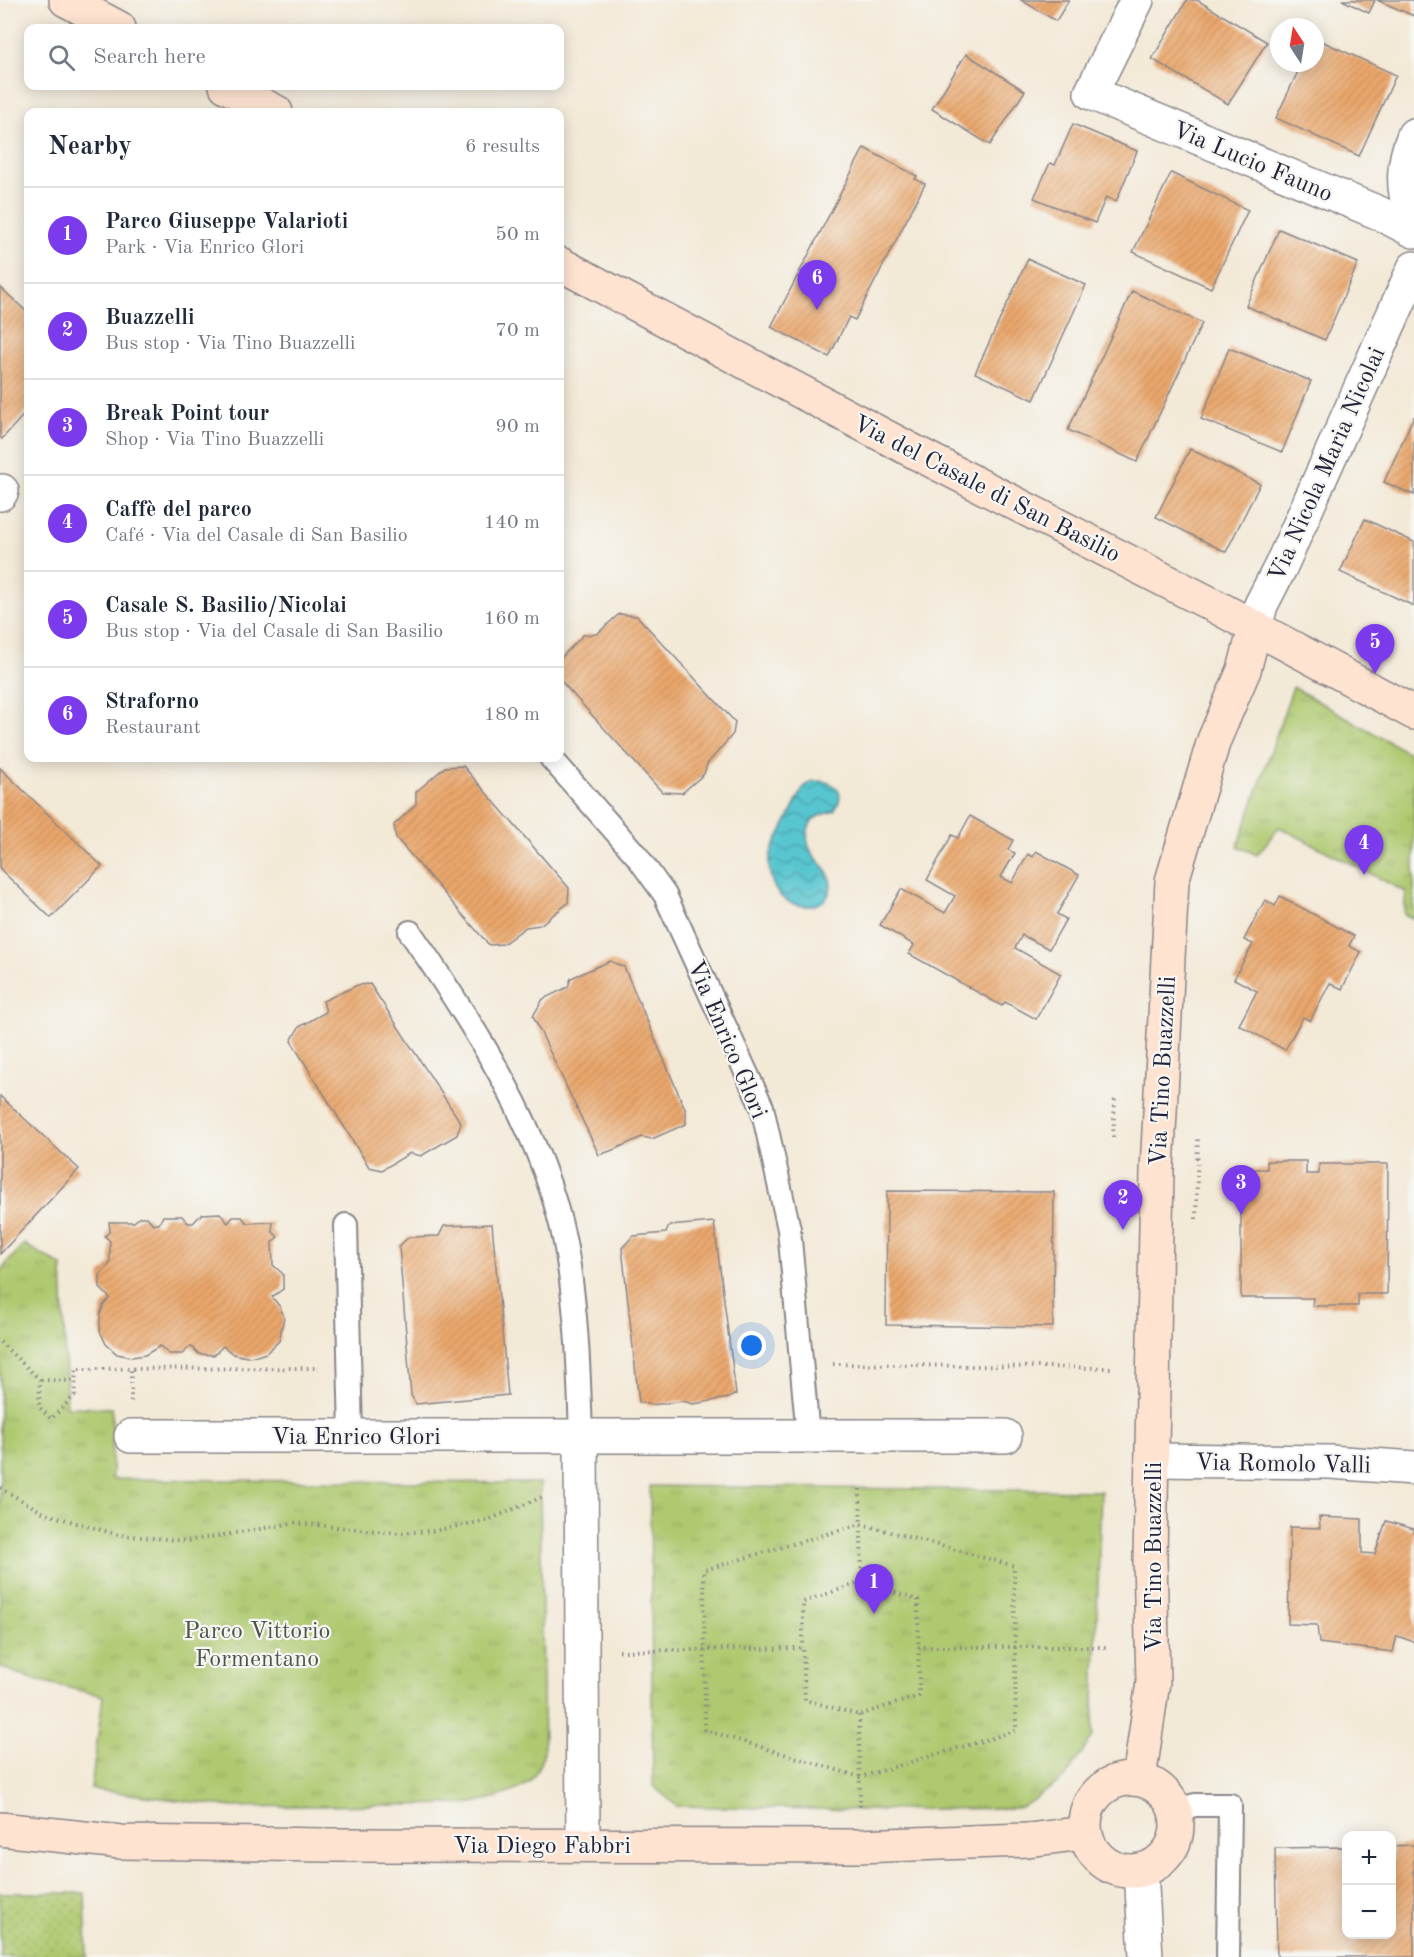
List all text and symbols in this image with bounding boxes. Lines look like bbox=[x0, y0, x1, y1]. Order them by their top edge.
north arrow bbox=[1270, 18, 1324, 72]
search box bbox=[24, 24, 564, 90]
icon: search bbox=[45, 41, 78, 74]
text: Search here bbox=[93, 46, 206, 68]
street label: Via Lucio Fauno bbox=[1169, 118, 1336, 207]
text: Nearby bbox=[48, 134, 132, 160]
text: 6 results bbox=[465, 137, 540, 157]
text: Parco Giuseppe Valarioti bbox=[105, 211, 348, 233]
text: 1 bbox=[62, 225, 73, 245]
text: 50 m bbox=[495, 225, 540, 245]
text: Park · Via Enrico Glori bbox=[105, 238, 304, 258]
pin: 6 bbox=[798, 260, 836, 310]
text: Buazzelli bbox=[105, 307, 195, 329]
text: 2 bbox=[62, 321, 73, 341]
text: 70 m bbox=[495, 321, 540, 341]
text: Bus stop · Via Tino Buazzelli bbox=[105, 334, 355, 354]
street label: Via Nicola Maria Nicolai bbox=[1265, 344, 1390, 586]
text: Break Point tour bbox=[105, 403, 269, 425]
street label: Via del Casale di San Basilio bbox=[849, 412, 1123, 568]
text: 3 bbox=[62, 417, 73, 437]
text: 90 m bbox=[495, 417, 540, 437]
text: Shop · Via Tino Buazzelli bbox=[105, 430, 324, 450]
text: Caffè del parco bbox=[105, 499, 252, 521]
text: 4 bbox=[62, 513, 73, 533]
text: 140 m bbox=[484, 513, 540, 533]
text: Café · Via del Casale di San Basilio bbox=[105, 526, 408, 546]
text: Casale S. Basilio/Nicolai bbox=[105, 595, 347, 617]
text: 5 bbox=[62, 609, 73, 629]
text: 160 m bbox=[484, 609, 540, 629]
text: Bus stop · Via del Casale di San Basilio bbox=[105, 622, 443, 642]
pin: 5 bbox=[1356, 624, 1394, 674]
text: Straforno bbox=[105, 691, 199, 713]
text: 6 bbox=[62, 705, 73, 725]
text: 180 m bbox=[484, 705, 540, 725]
text: Restaurant bbox=[105, 718, 201, 738]
pin: 4 bbox=[1344, 826, 1384, 875]
street label: Via Enrico Glori bbox=[682, 957, 770, 1122]
street label: Via Tino Buazzelli bbox=[1147, 975, 1181, 1167]
pin: 3 bbox=[1222, 1166, 1260, 1215]
pin: 2 bbox=[1104, 1180, 1142, 1230]
your location bbox=[737, 1331, 766, 1360]
street label: Via Enrico Glori bbox=[271, 1426, 441, 1450]
street label: Via Romolo Valli bbox=[1195, 1451, 1371, 1479]
street label: Via Tino Buazzelli bbox=[1143, 1462, 1167, 1652]
pin: 1 bbox=[854, 1564, 894, 1614]
park label: Parco Vittorio Formentano bbox=[184, 1620, 330, 1672]
map controls bbox=[1342, 1831, 1396, 1939]
button: + bbox=[1342, 1831, 1396, 1885]
street label: Via Diego Fabbri bbox=[453, 1835, 631, 1859]
button: − bbox=[1342, 1885, 1396, 1939]

